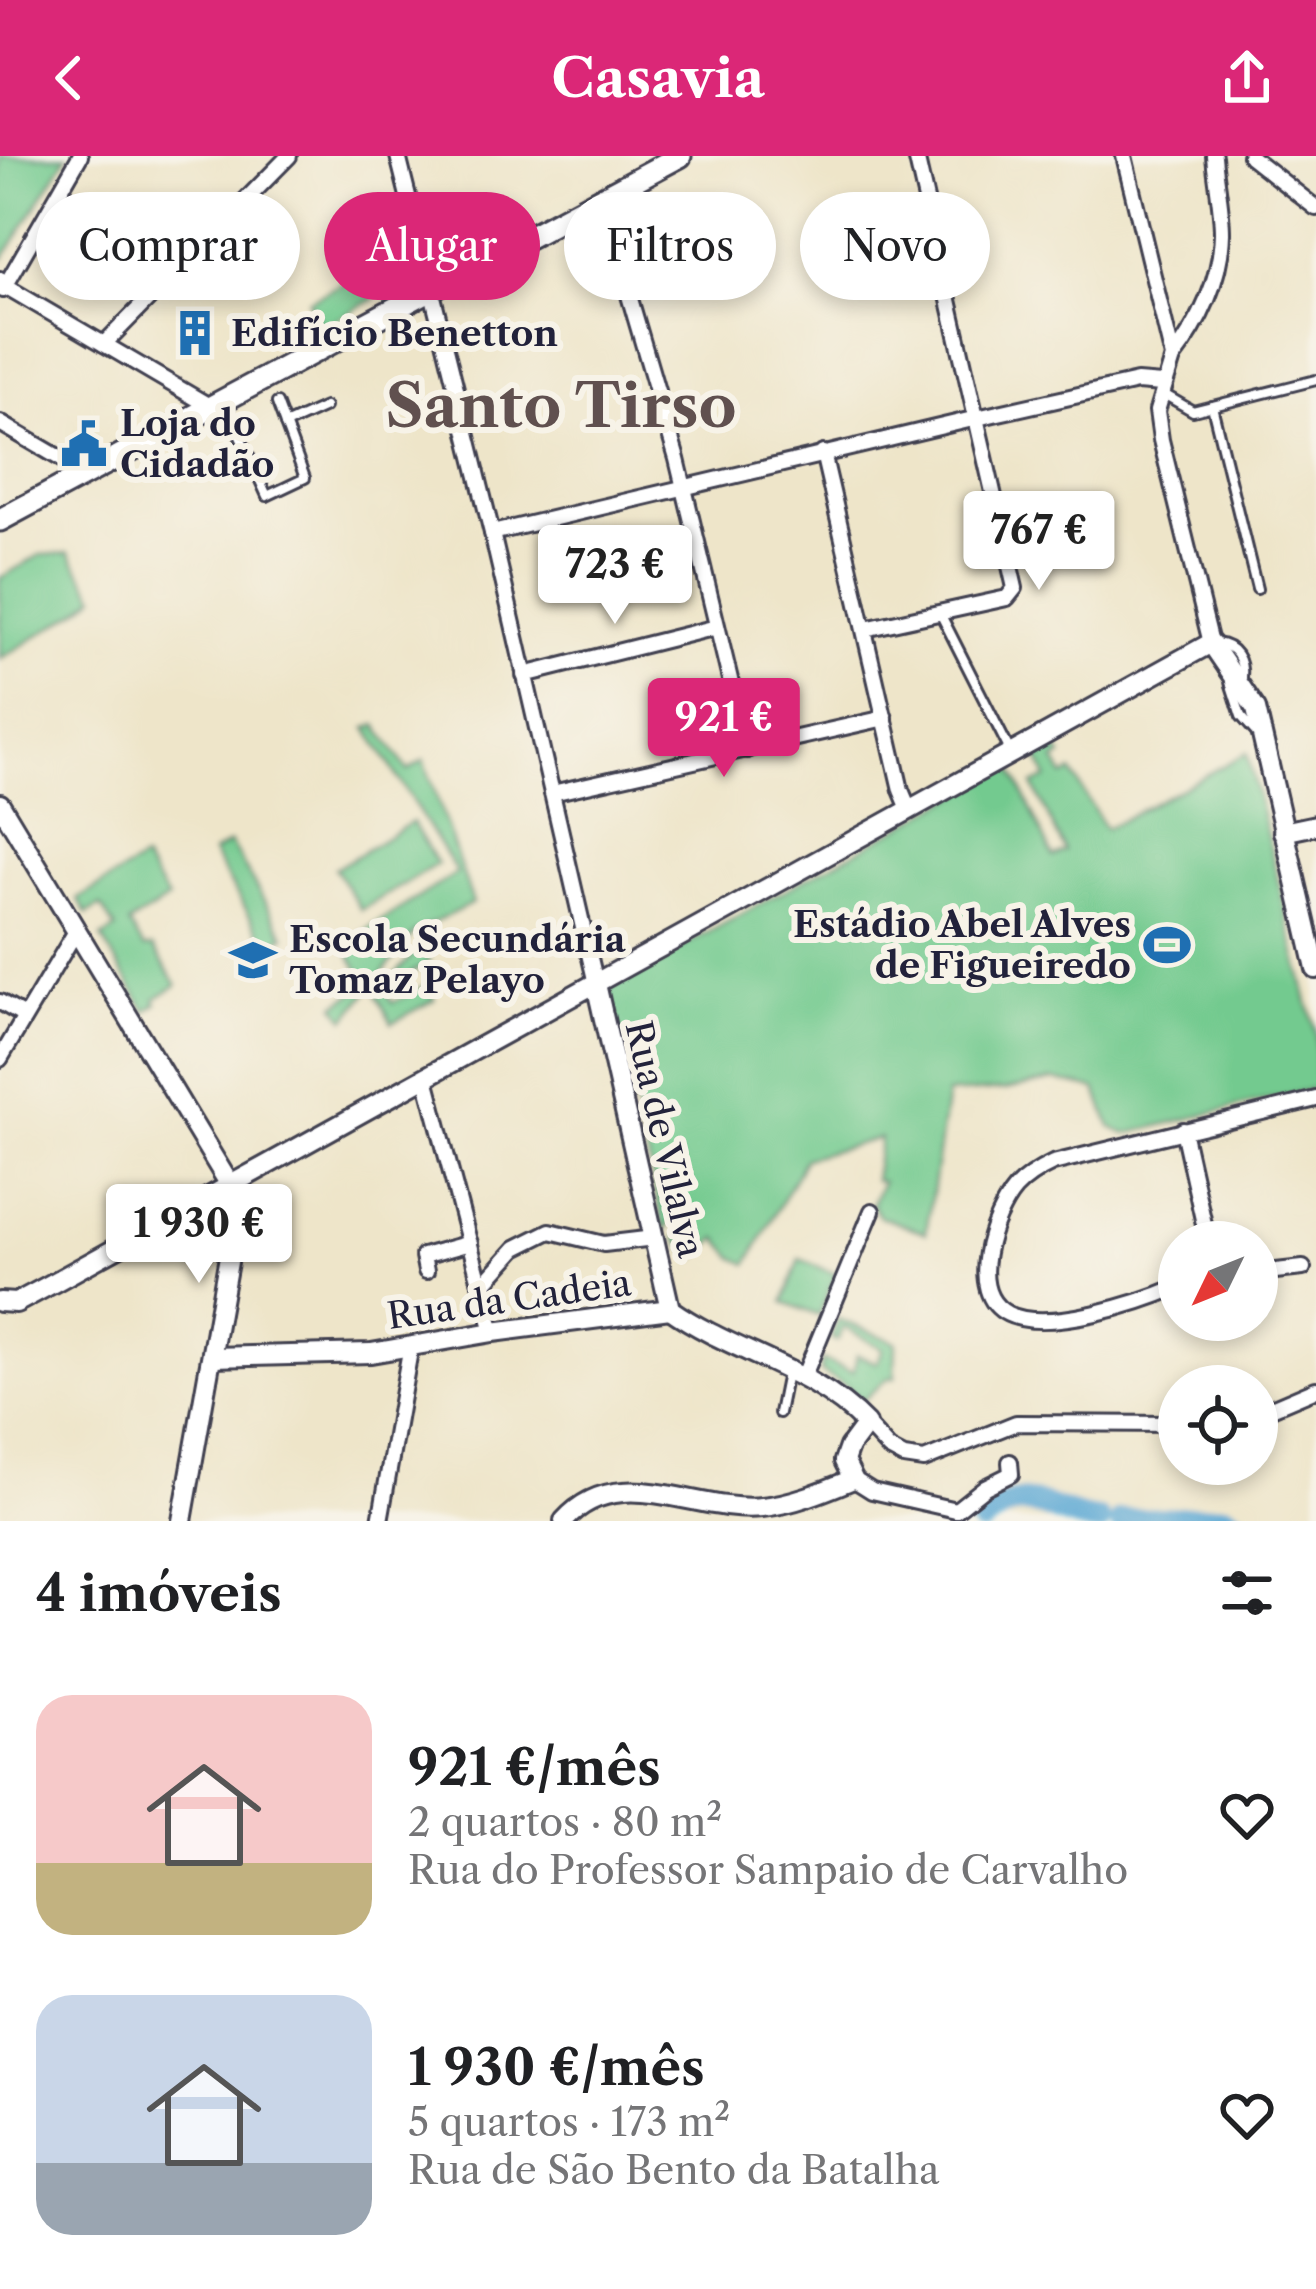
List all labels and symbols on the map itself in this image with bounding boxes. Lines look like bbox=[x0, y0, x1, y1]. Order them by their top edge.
building icon: Edifício Benetton bbox=[170, 308, 220, 358]
place label: Edifício Benetton bbox=[231, 311, 558, 355]
district label: Santo Tirso bbox=[385, 369, 737, 443]
place label: Loja do Cidadão bbox=[120, 401, 274, 486]
public building icon: Loja do Cidadão bbox=[59, 419, 109, 469]
pin: 767 € bbox=[955, 491, 1123, 593]
pin: 723 € bbox=[531, 525, 699, 627]
pin: 921 € bbox=[640, 678, 808, 780]
place label: Estádio Abel Alves de Figueiredo bbox=[793, 902, 1131, 987]
place label: Escola Secundária Tomaz Pelayo bbox=[289, 917, 627, 1002]
sports icon: Estádio Abel Alves de Figueiredo bbox=[1142, 920, 1192, 970]
school or university icon: Escola Secundária Tomaz Pelayo bbox=[228, 935, 278, 985]
street label: Rua de Vilalva bbox=[616, 1016, 714, 1262]
pin: 1 930 € bbox=[88, 1184, 310, 1286]
north arrow bbox=[1158, 1221, 1278, 1341]
street label: Rua da Cadeia bbox=[384, 1260, 634, 1338]

